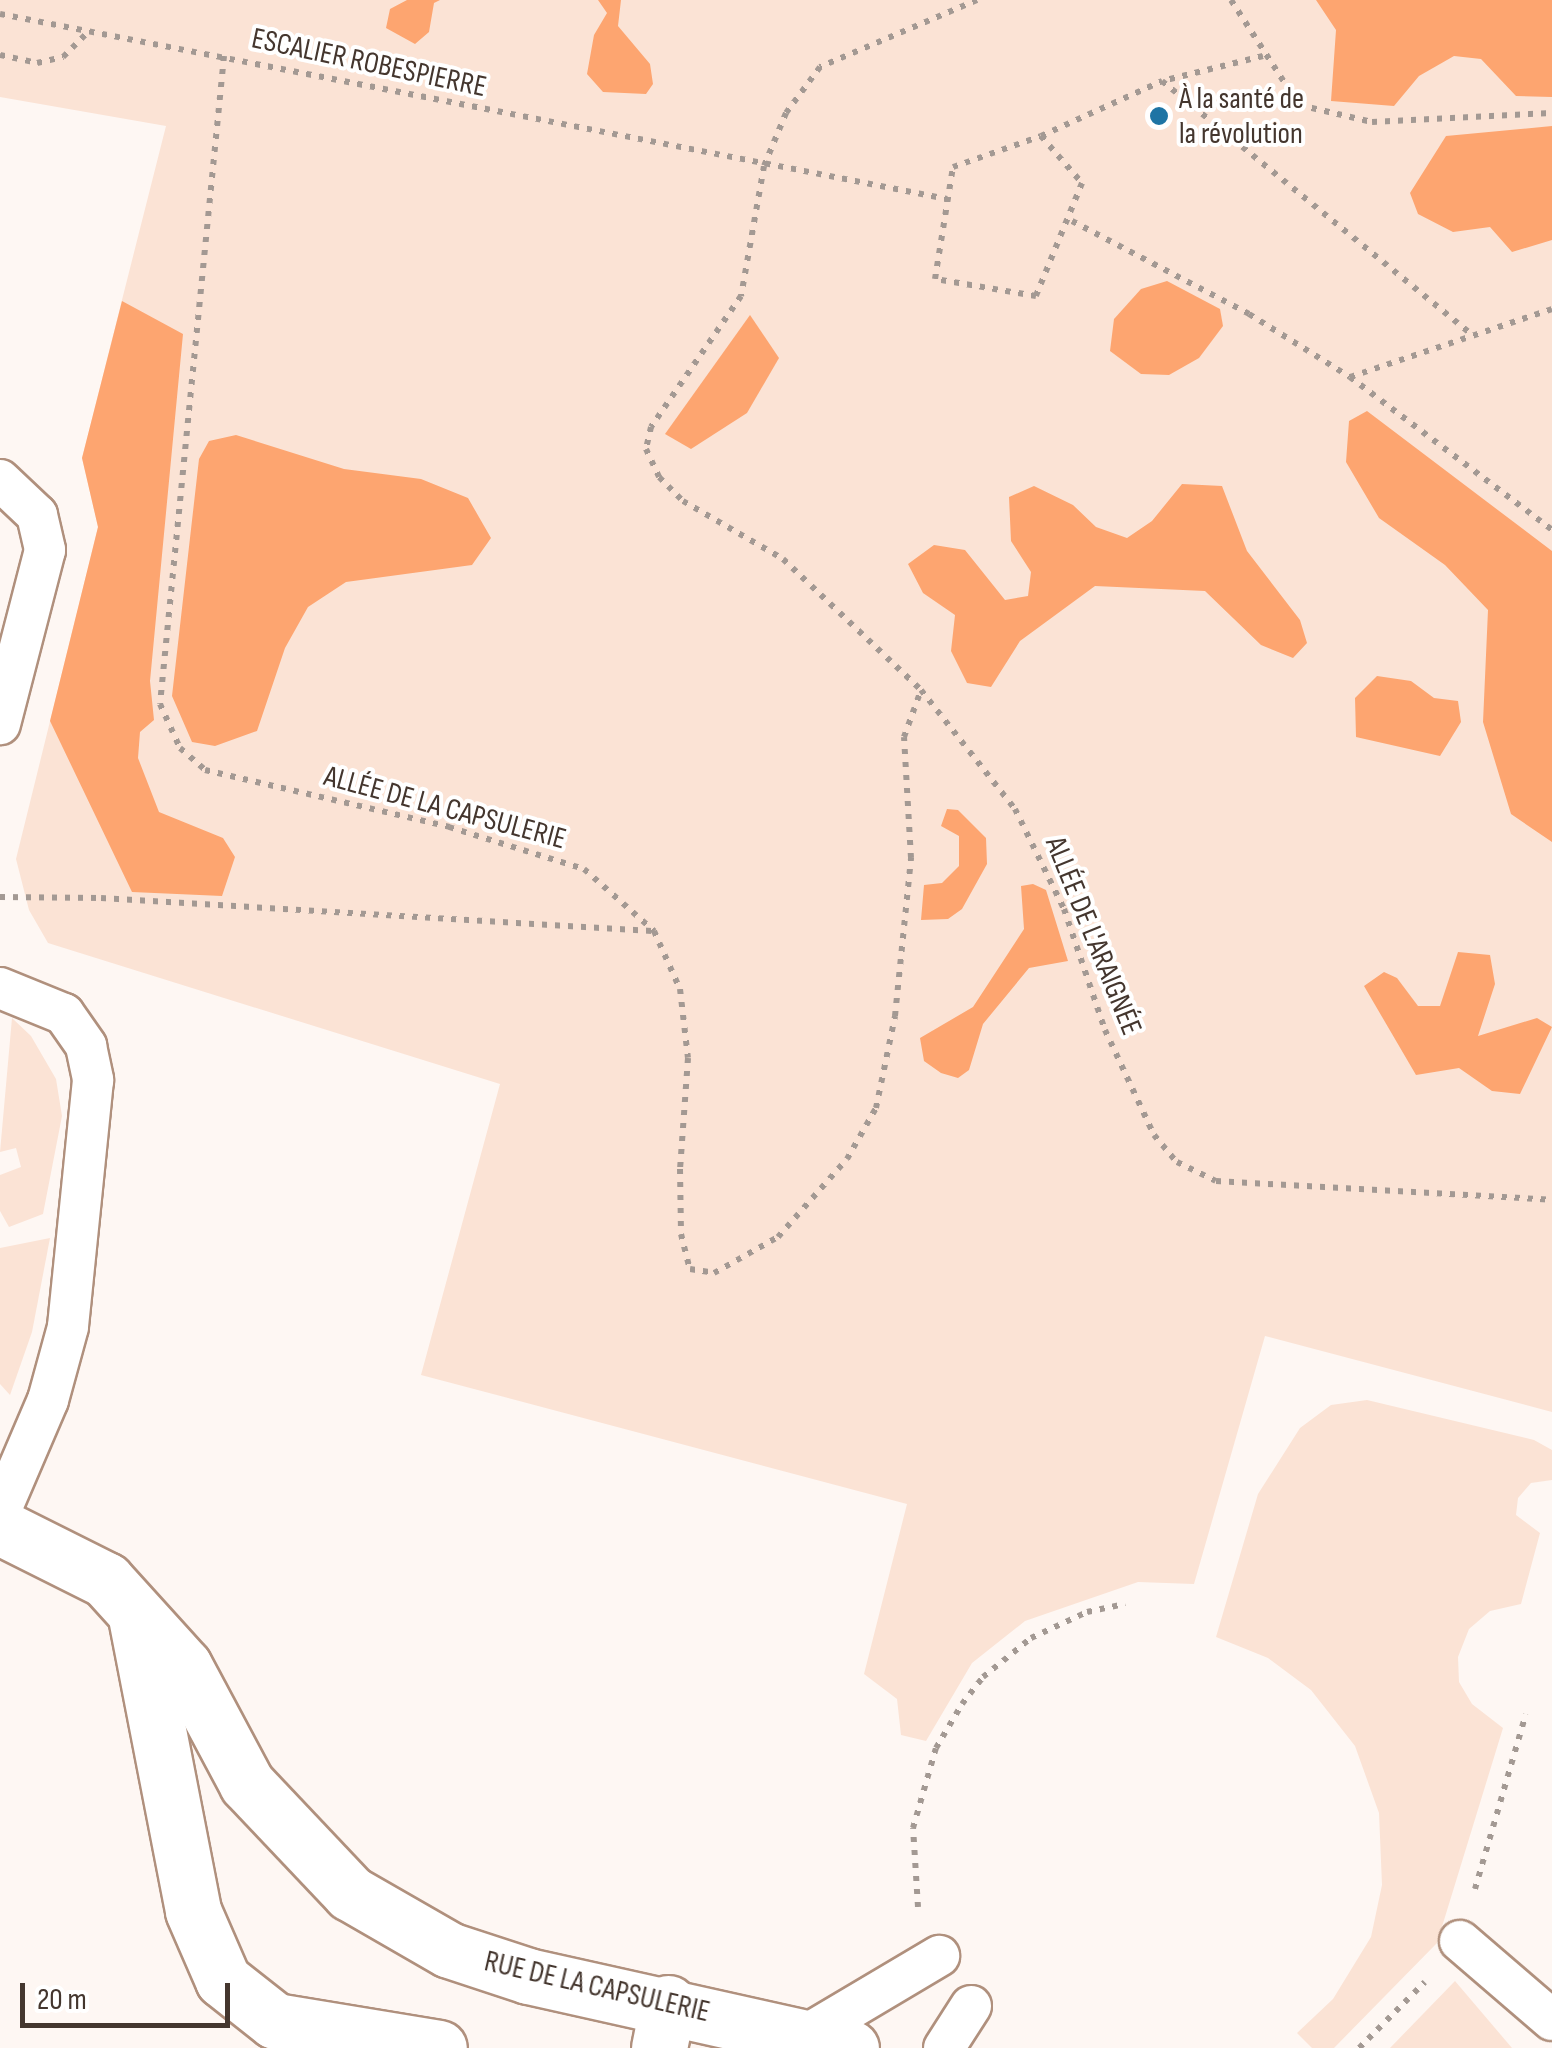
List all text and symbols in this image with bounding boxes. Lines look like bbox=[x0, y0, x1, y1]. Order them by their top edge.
street label: ESCALIER ROBESPIERRE bbox=[248, 21, 490, 105]
place label: À la santé de la révolution bbox=[1179, 81, 1304, 152]
marker: À la santé de la révolution bbox=[1148, 105, 1170, 127]
street label: ALLÉE DE LA CAPSULERIE bbox=[320, 758, 570, 858]
street label: ALLÉE DE L'ARAIGNÉE bbox=[1037, 831, 1149, 1041]
street label: RUE DE LA CAPSULERIE bbox=[481, 1944, 713, 2030]
scale bar bbox=[25, 1963, 235, 2025]
text: 20 m bbox=[37, 1982, 87, 2018]

